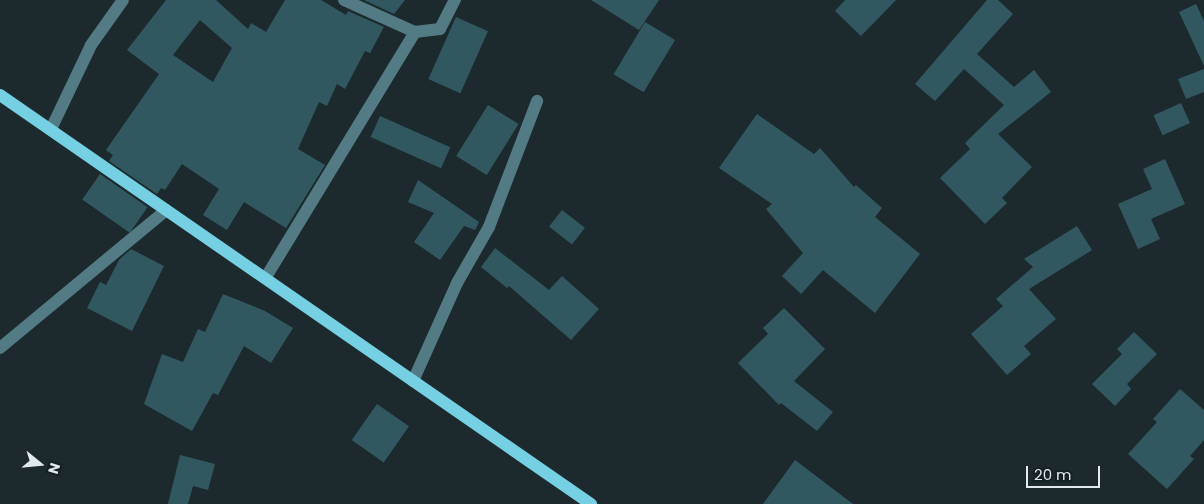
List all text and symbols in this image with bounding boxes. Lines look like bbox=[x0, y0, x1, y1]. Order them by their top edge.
north arrow bbox=[15, 439, 65, 489]
scale bar bbox=[1029, 456, 1103, 488]
text: N bbox=[43, 460, 65, 476]
text: 20 m bbox=[1034, 464, 1072, 485]

